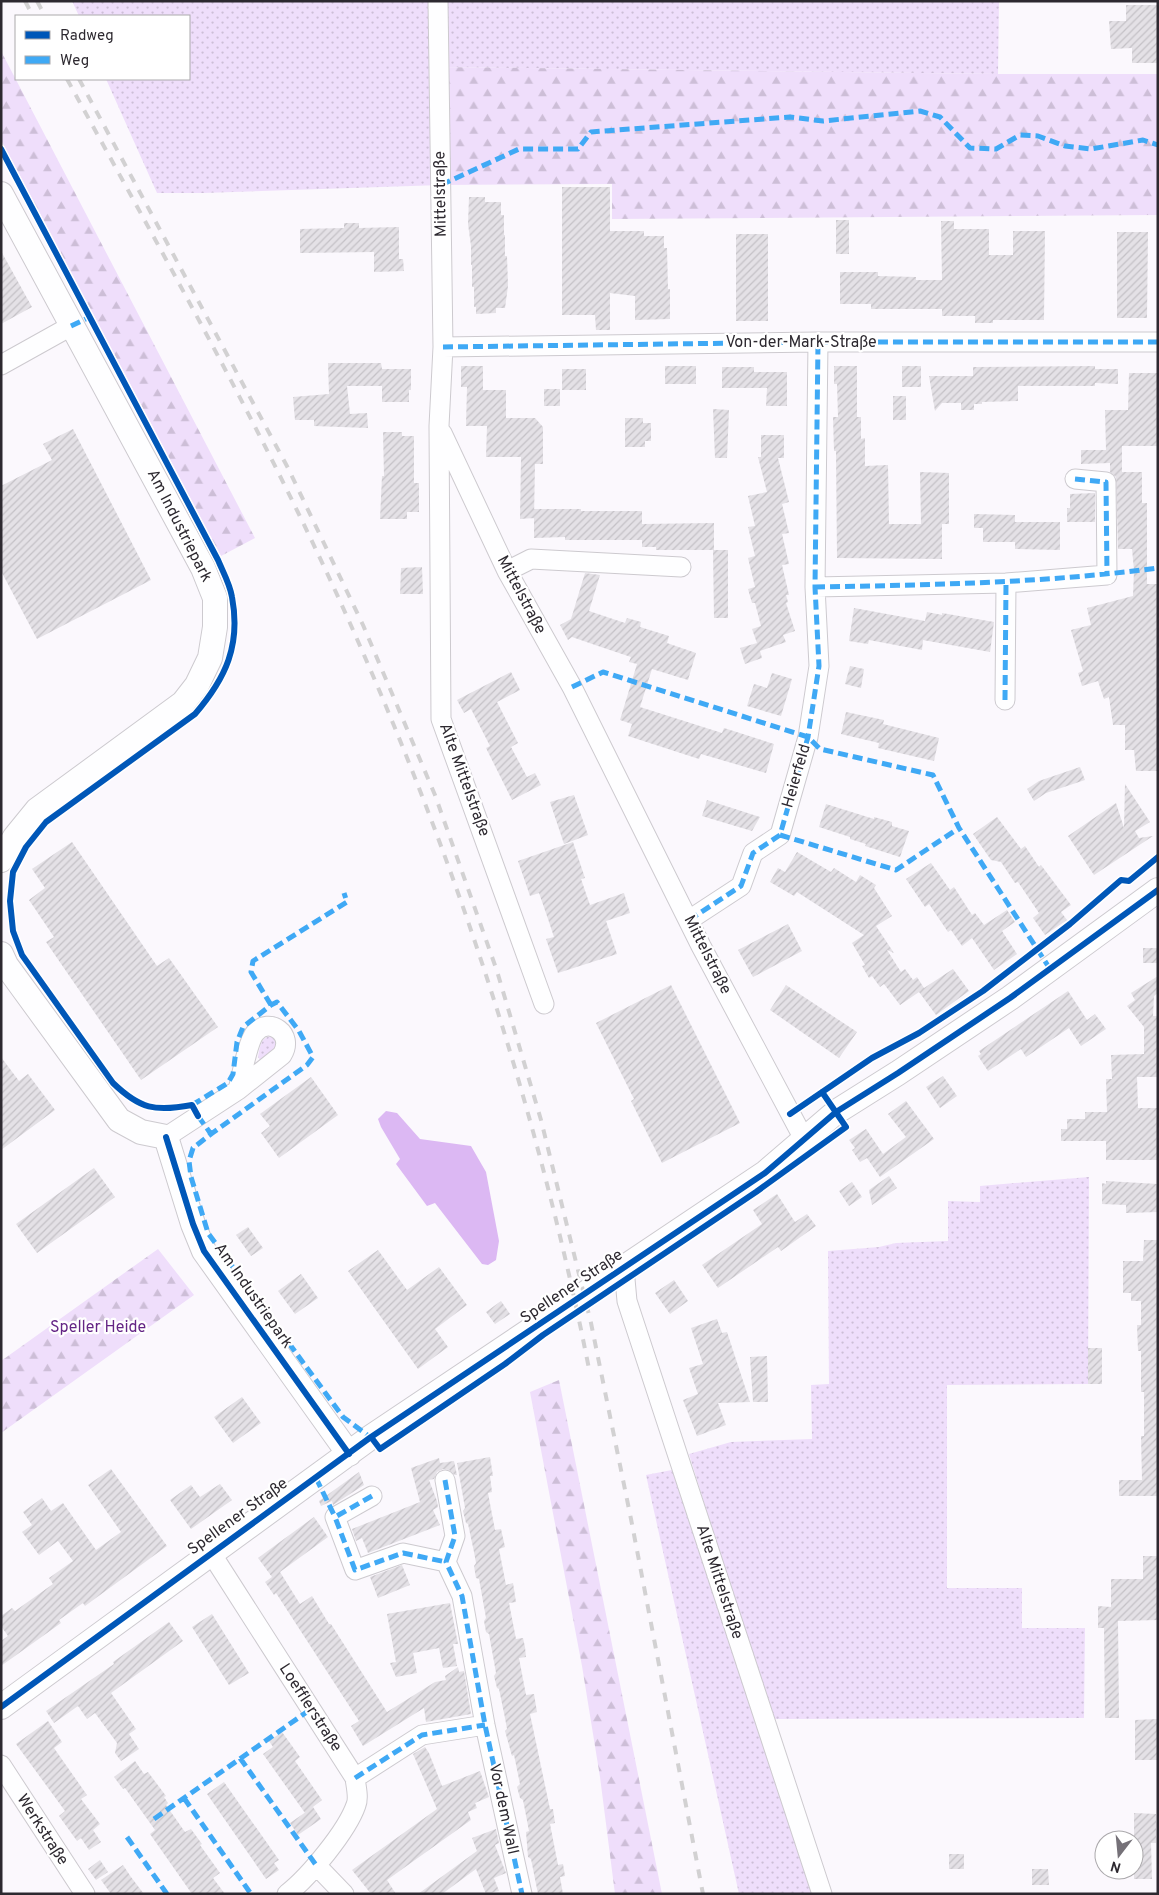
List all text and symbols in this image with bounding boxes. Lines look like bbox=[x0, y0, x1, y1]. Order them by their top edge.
legend bbox=[15, 15, 190, 80]
text: Radweg bbox=[60, 27, 114, 46]
text: Weg bbox=[60, 52, 89, 71]
street label: Mittelstraße bbox=[430, 151, 452, 237]
street label: Von-der-Mark-Straße bbox=[725, 333, 877, 353]
street label: Am Industriepark bbox=[142, 466, 216, 586]
street label: Mittelstraße bbox=[492, 552, 550, 638]
street label: Alte Mittelstraße bbox=[434, 721, 494, 839]
street label: Heierfeld bbox=[778, 742, 816, 810]
street label: Mittelstraße bbox=[679, 912, 735, 998]
street label: Am Industriepark bbox=[209, 1239, 297, 1353]
street label: Spellener Straße bbox=[517, 1245, 627, 1329]
park label: Speller Heide bbox=[50, 1318, 146, 1338]
street label: Spellener Straße bbox=[184, 1474, 292, 1560]
street label: Alte Mittelstraße bbox=[691, 1522, 747, 1642]
street label: Loefflerstraße bbox=[274, 1660, 346, 1756]
street label: Vor dem Wall bbox=[484, 1762, 522, 1856]
street label: Werkstraße bbox=[12, 1791, 72, 1869]
north arrow bbox=[1094, 1830, 1144, 1880]
text: N bbox=[1109, 1856, 1123, 1876]

